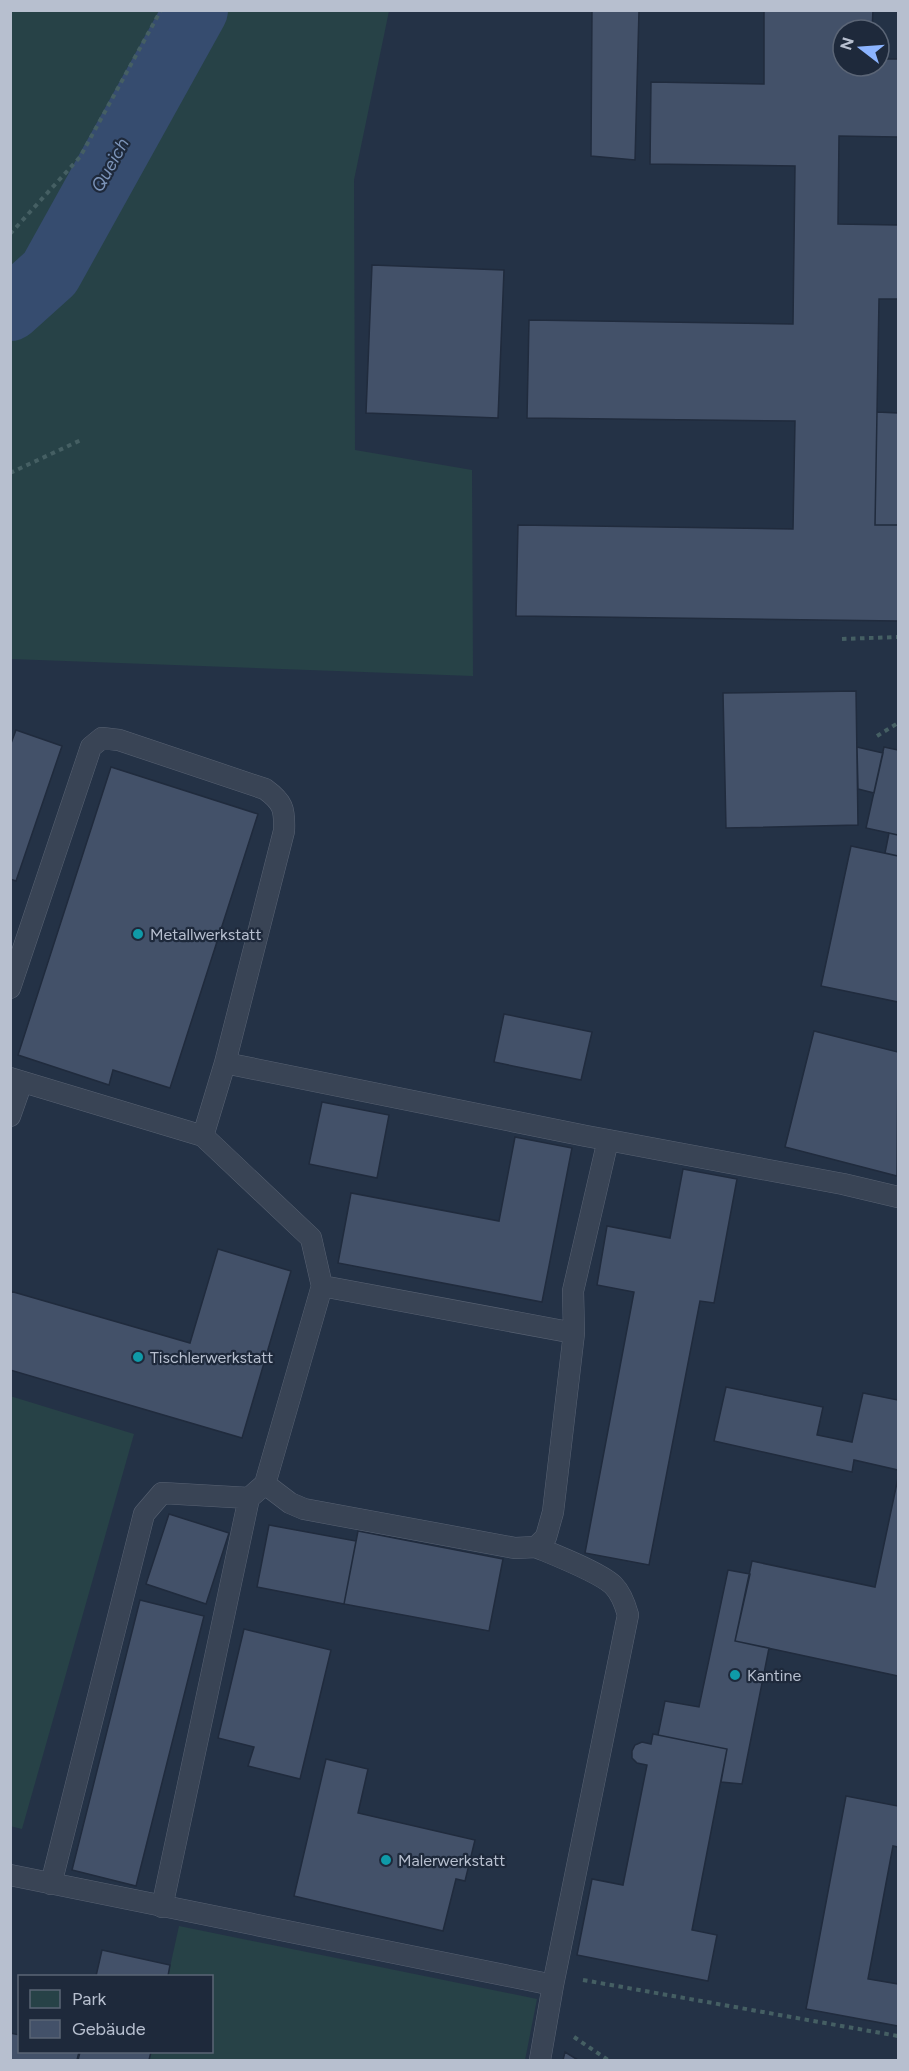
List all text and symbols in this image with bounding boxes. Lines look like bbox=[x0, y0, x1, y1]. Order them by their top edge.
north arrow bbox=[831, 18, 891, 78]
text: N bbox=[836, 35, 858, 52]
water label: Queich bbox=[86, 134, 134, 196]
place label: Metallwerkstatt bbox=[150, 925, 261, 944]
marker: Metallwerkstatt bbox=[131, 927, 145, 941]
place label: Tischlerwerkstatt bbox=[150, 1348, 273, 1367]
marker: Tischlerwerkstatt bbox=[131, 1350, 145, 1364]
place label: Kantine bbox=[747, 1666, 801, 1685]
marker: Kantine bbox=[728, 1668, 742, 1682]
place label: Malerwerkstatt bbox=[398, 1851, 505, 1870]
marker: Malerwerkstatt bbox=[379, 1853, 393, 1867]
legend bbox=[18, 1975, 213, 2053]
text: Park bbox=[72, 1988, 107, 2010]
text: Gebäude bbox=[72, 2018, 146, 2040]

